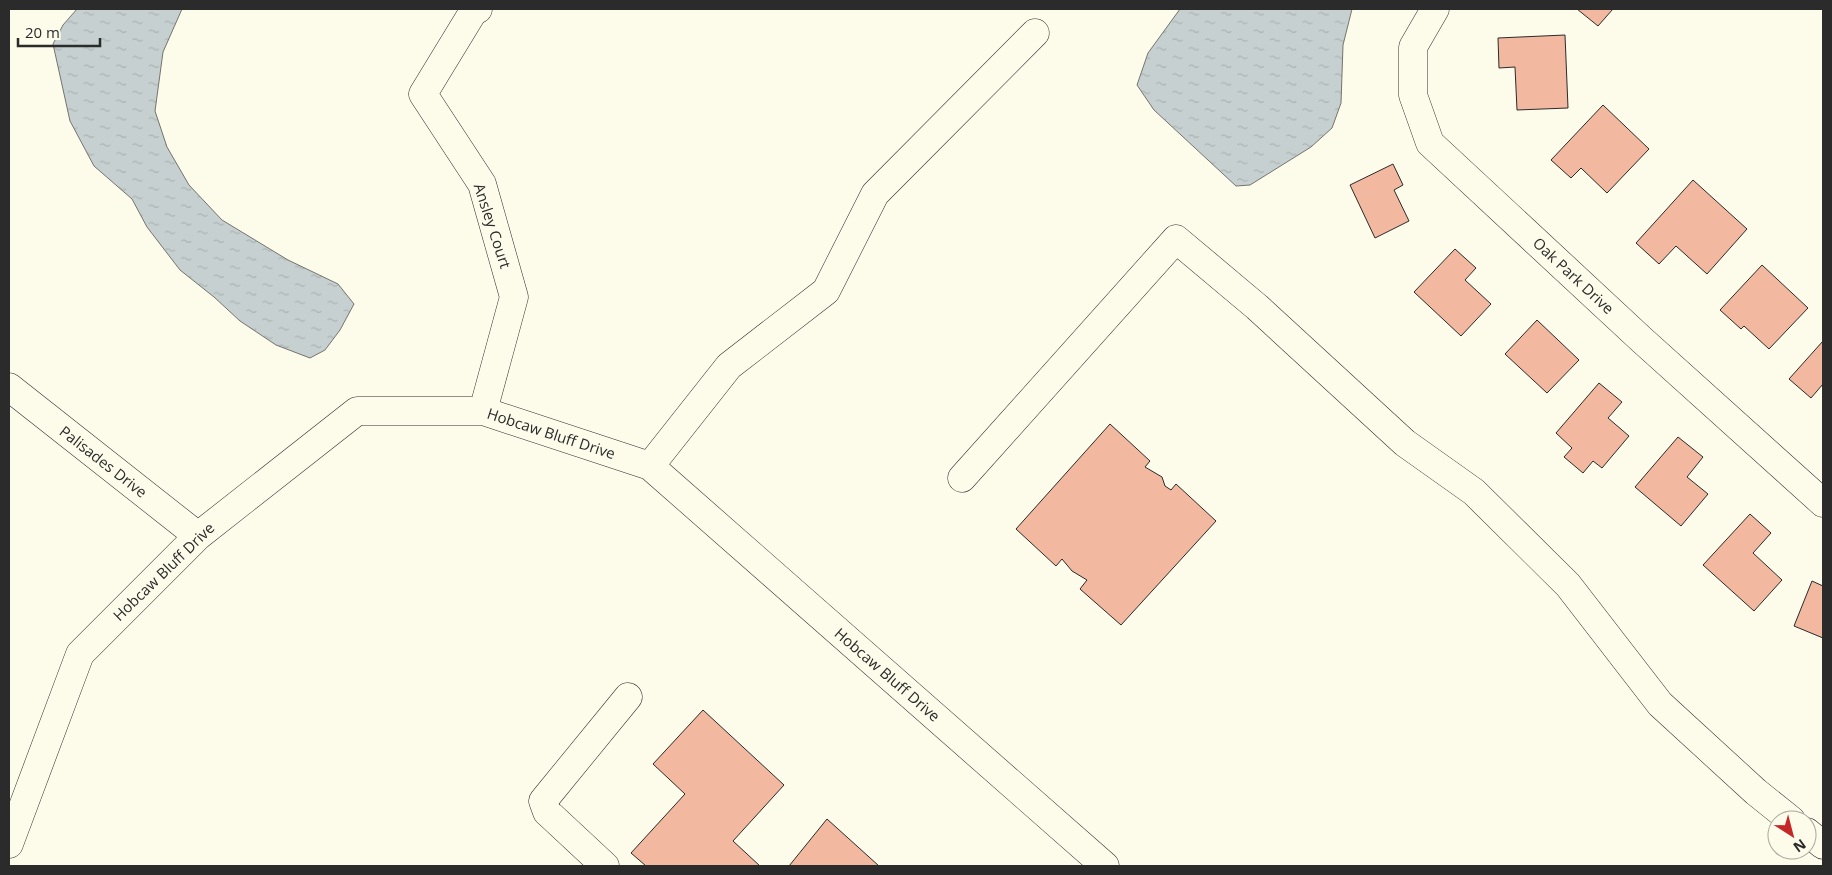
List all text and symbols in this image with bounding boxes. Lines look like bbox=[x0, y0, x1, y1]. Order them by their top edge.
scale bar bbox=[18, 15, 100, 47]
text: 20 m bbox=[25, 22, 60, 42]
street label: Ansley Court bbox=[470, 180, 516, 271]
street label: Oak Park Drive bbox=[1529, 233, 1618, 318]
street label: Hobcaw Bluff Drive bbox=[485, 403, 618, 463]
street label: Palisades Drive bbox=[56, 421, 151, 502]
street label: Hobcaw Bluff Drive bbox=[108, 518, 218, 625]
street label: Hobcaw Bluff Drive bbox=[831, 623, 945, 726]
north arrow bbox=[1767, 810, 1817, 860]
text: N bbox=[1790, 835, 1810, 857]

